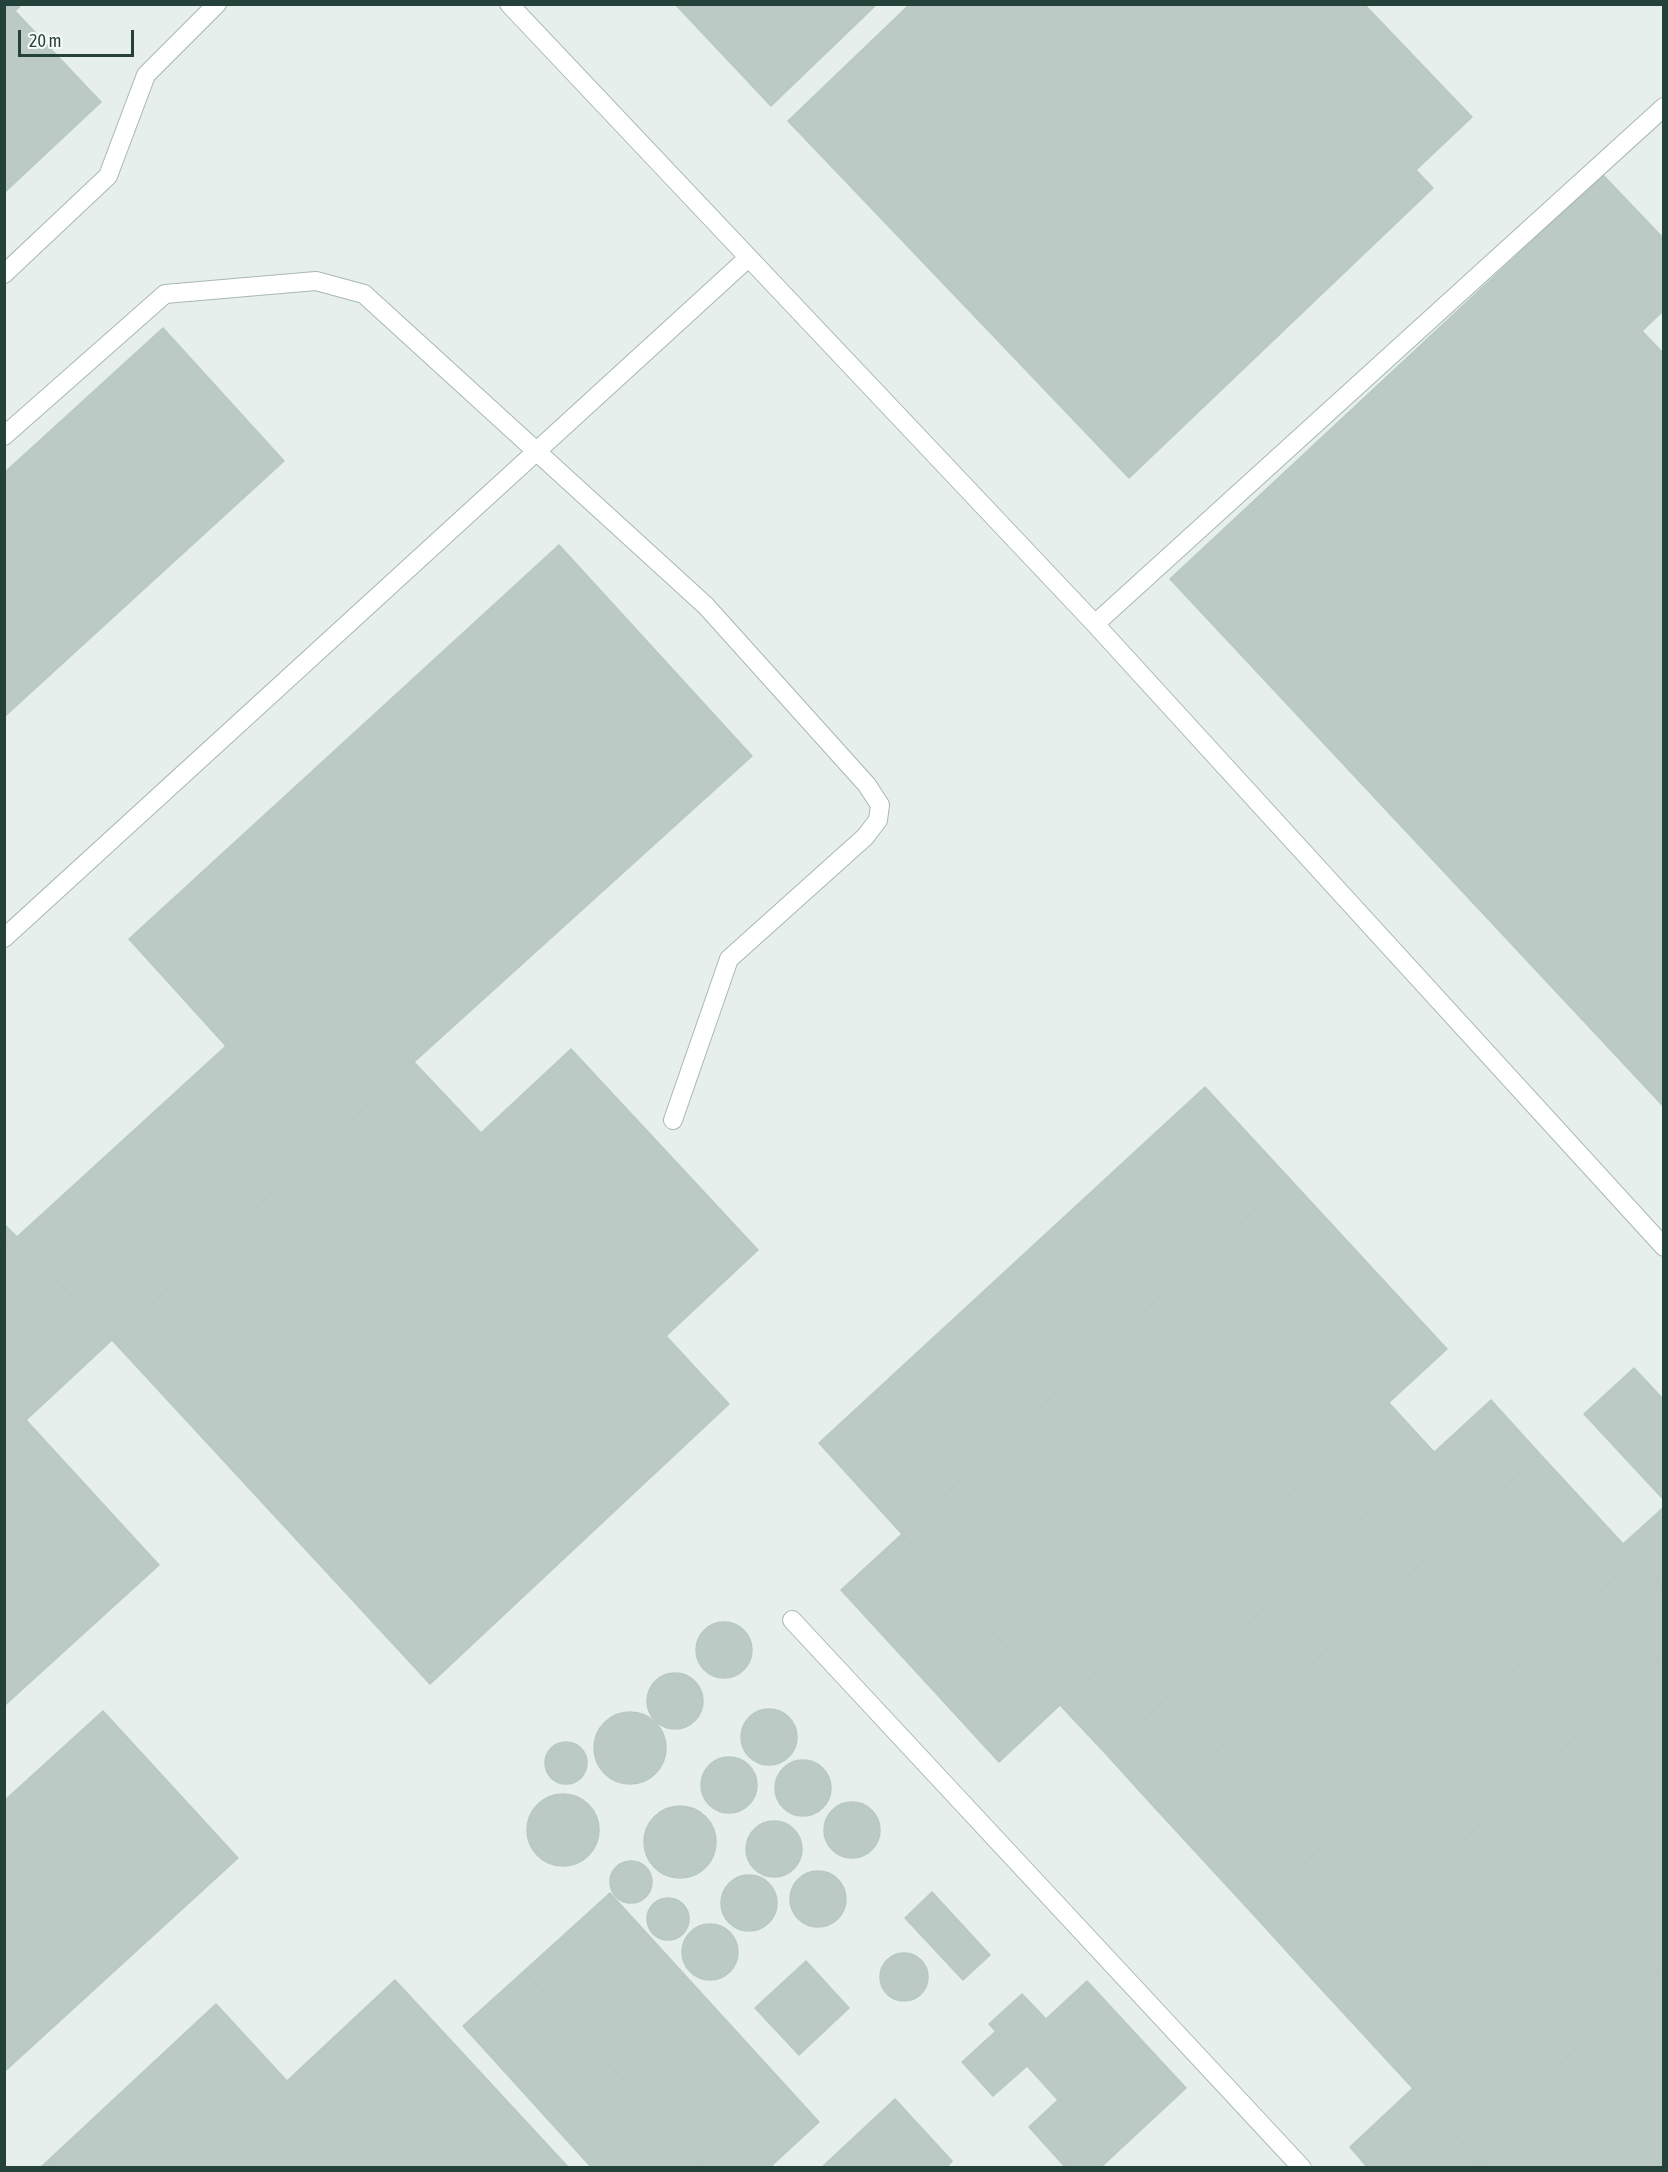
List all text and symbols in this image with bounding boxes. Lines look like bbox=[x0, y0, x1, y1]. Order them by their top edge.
scale bar bbox=[21, 18, 136, 56]
text: 20 m bbox=[29, 30, 61, 51]

